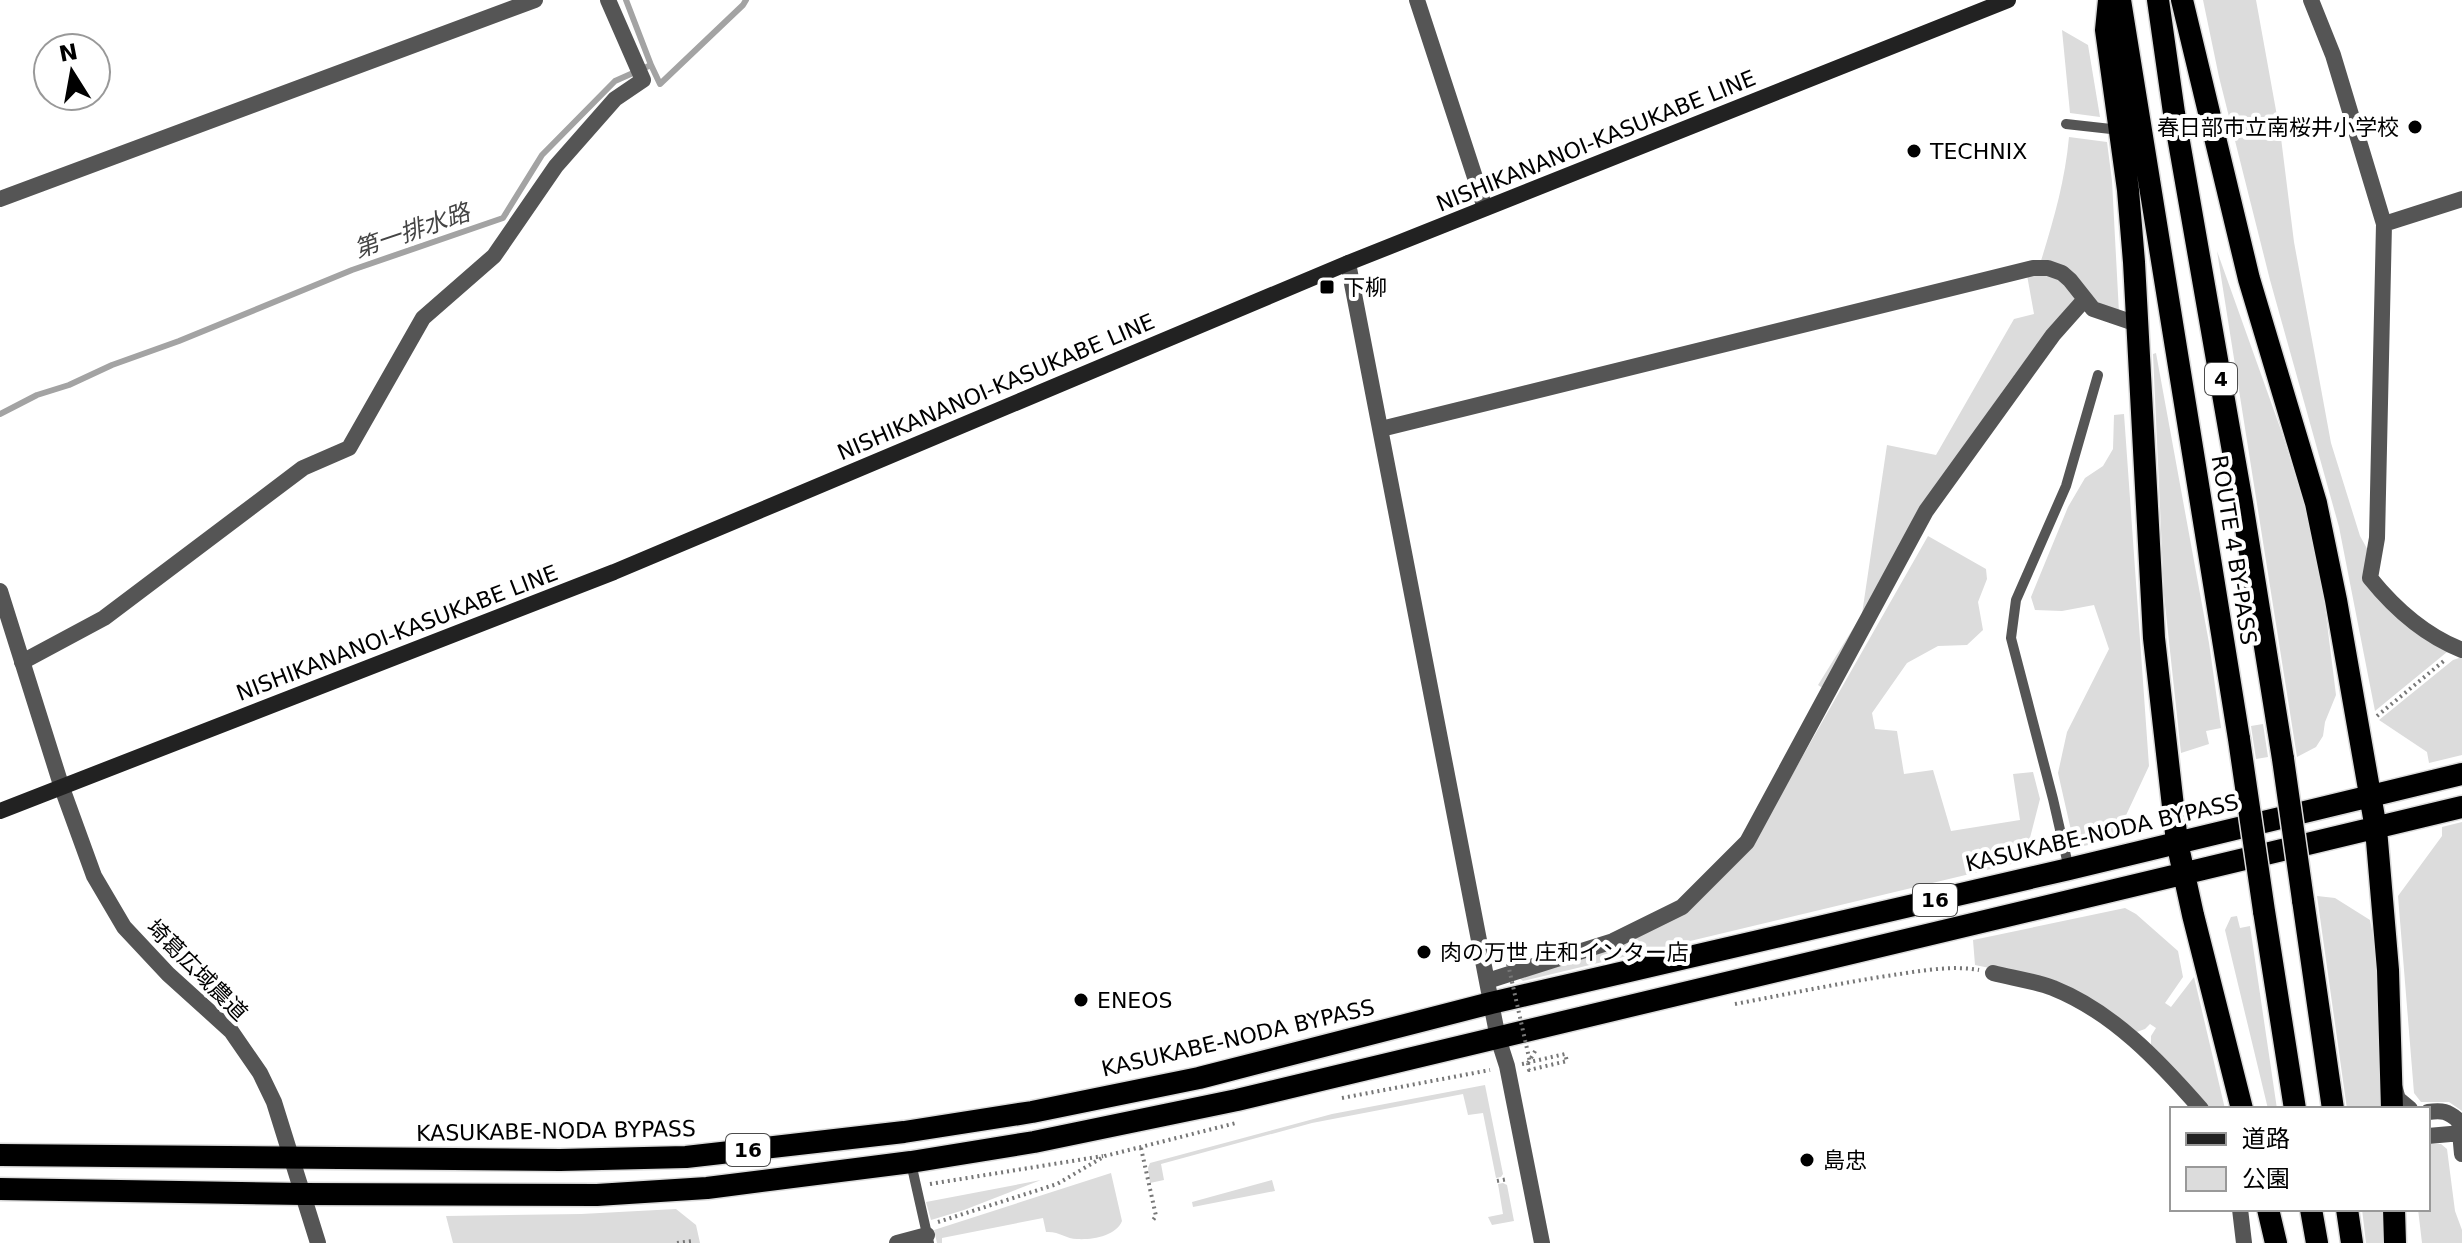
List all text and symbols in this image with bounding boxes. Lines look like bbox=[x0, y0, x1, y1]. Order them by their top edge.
north arrow bbox=[32, 32, 112, 112]
text: N bbox=[57, 39, 80, 67]
street label: NISHIKANANOI-KASUKABE LINE bbox=[1433, 65, 1759, 217]
place label: 春日部市立南桜井小学校 bbox=[2157, 115, 2399, 140]
marker: 春日部市立南桜井小学校 bbox=[2406, 118, 2424, 136]
place label: TECHNIX bbox=[1929, 139, 2027, 164]
marker: TECHNIX bbox=[1905, 142, 1923, 160]
water label: 第一排水路 bbox=[351, 198, 475, 264]
place label: 下柳 bbox=[1343, 275, 1387, 300]
marker: 下柳 bbox=[1318, 278, 1336, 296]
street label: NISHIKANANOI-KASUKABE LINE bbox=[834, 309, 1158, 465]
road number: 4 bbox=[2205, 363, 2237, 395]
street label: ROUTE 4 BY-PASS bbox=[2207, 453, 2261, 647]
street label: NISHIKANANOI-KASUKABE LINE bbox=[233, 560, 561, 706]
street label: KASUKABE-NODA BYPASS bbox=[1963, 789, 2241, 877]
road number: 16 bbox=[1913, 884, 1957, 916]
street label: 埼葛広域農道 bbox=[141, 914, 253, 1026]
place label: 肉の万世 庄和インター店 bbox=[1440, 940, 1689, 965]
marker: 肉の万世 庄和インター店 bbox=[1415, 943, 1433, 961]
place label: ENEOS bbox=[1097, 988, 1173, 1013]
marker: ENEOS bbox=[1072, 991, 1090, 1009]
street label: KASUKABE-NODA BYPASS bbox=[1099, 994, 1377, 1082]
legend bbox=[2170, 1107, 2430, 1211]
street label: KASUKABE-NODA BYPASS bbox=[416, 1116, 696, 1146]
text: 道路 bbox=[2242, 1125, 2290, 1153]
road number: 16 bbox=[726, 1134, 770, 1166]
place label: 島忠 bbox=[1823, 1148, 1867, 1173]
marker: 島忠 bbox=[1798, 1151, 1816, 1169]
text: 公園 bbox=[2242, 1165, 2290, 1193]

